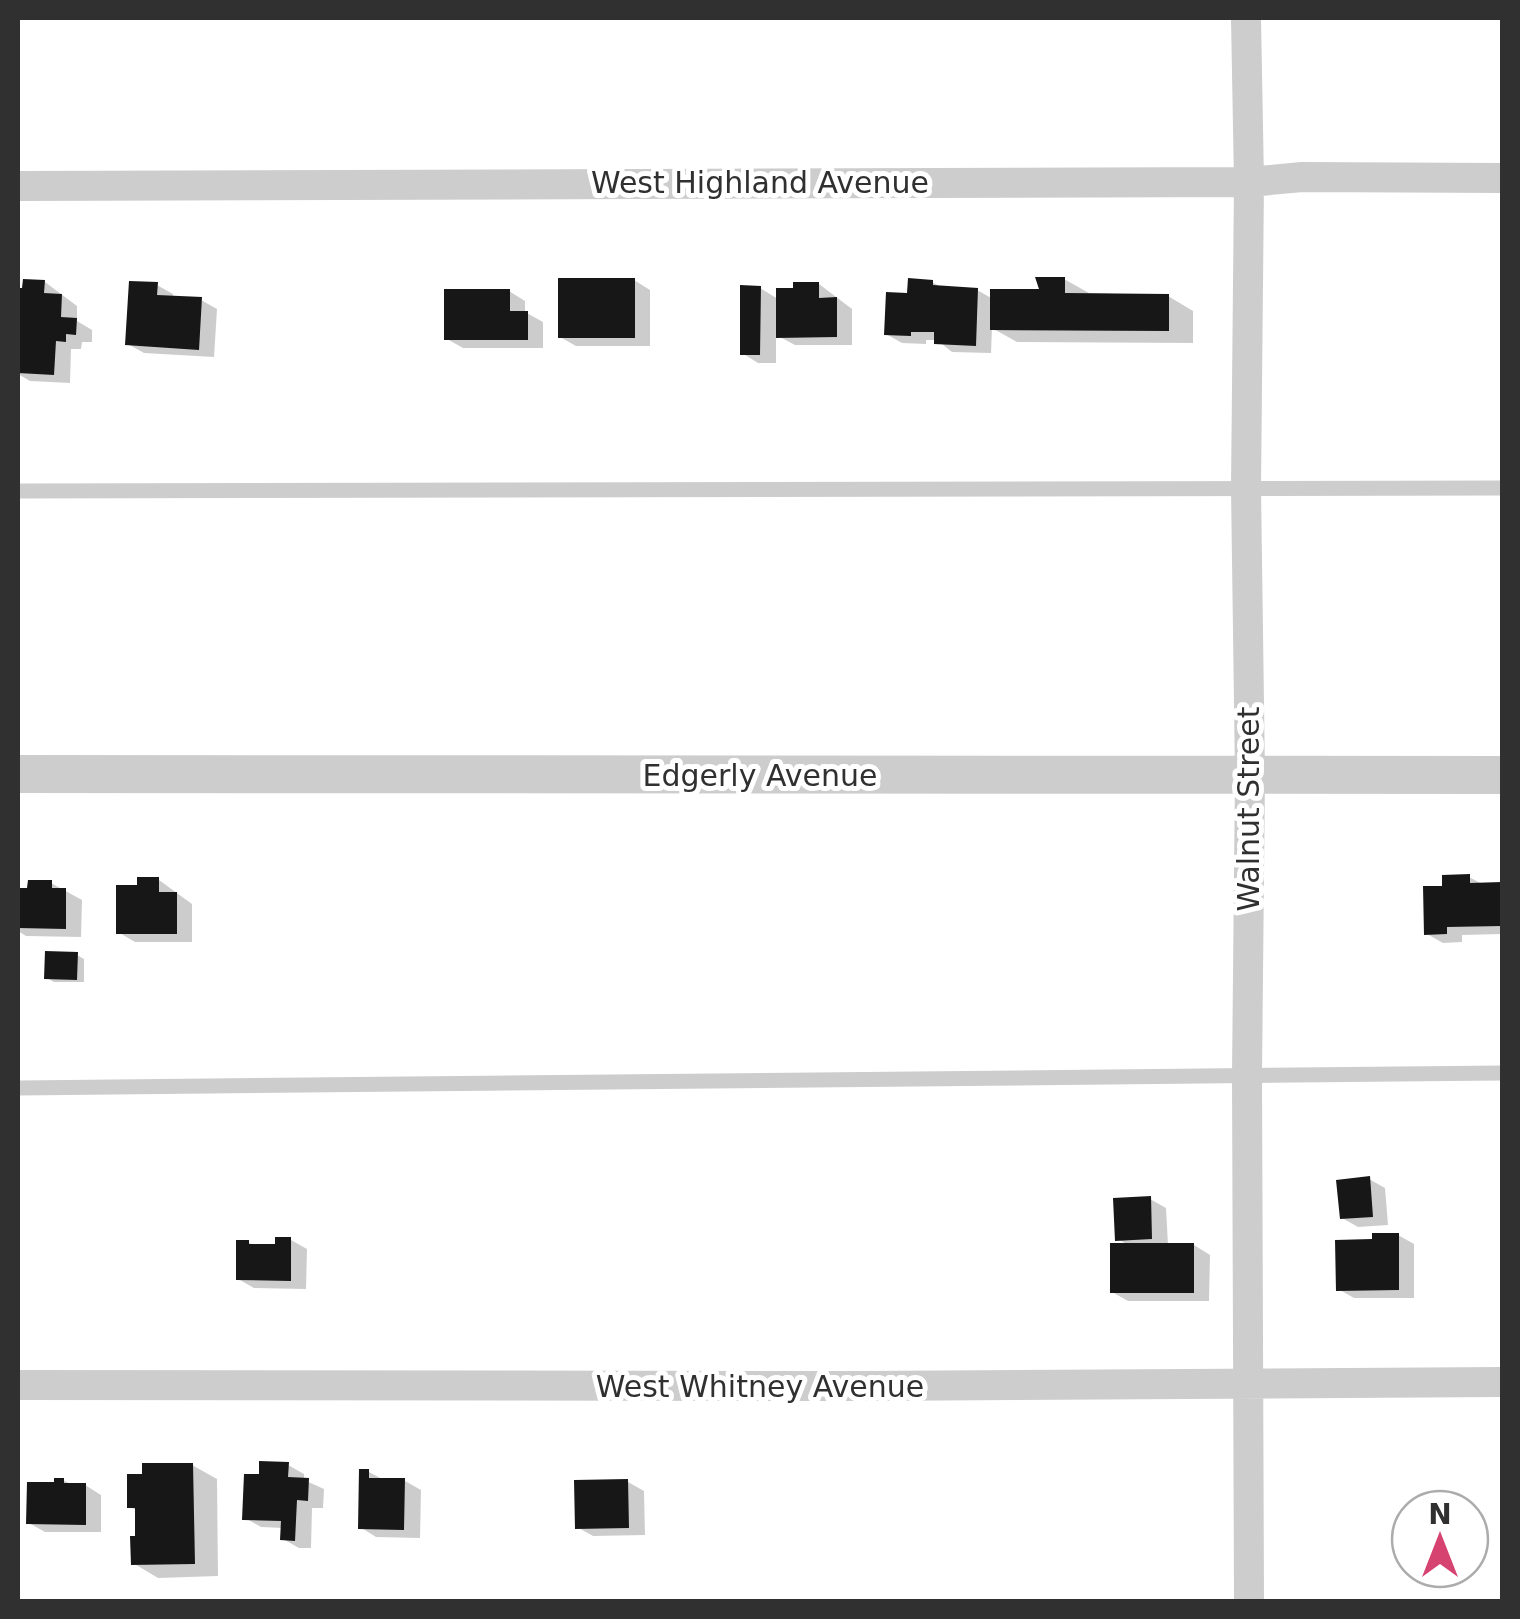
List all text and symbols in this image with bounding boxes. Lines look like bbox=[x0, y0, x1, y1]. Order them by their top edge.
street label: West Highland Avenue bbox=[591, 165, 929, 200]
street label: Walnut Street bbox=[1231, 706, 1266, 911]
street label: Edgerly Avenue bbox=[643, 758, 877, 793]
street label: West Whitney Avenue bbox=[596, 1369, 924, 1404]
north arrow bbox=[1390, 1489, 1490, 1589]
text: N bbox=[1428, 1498, 1452, 1531]

